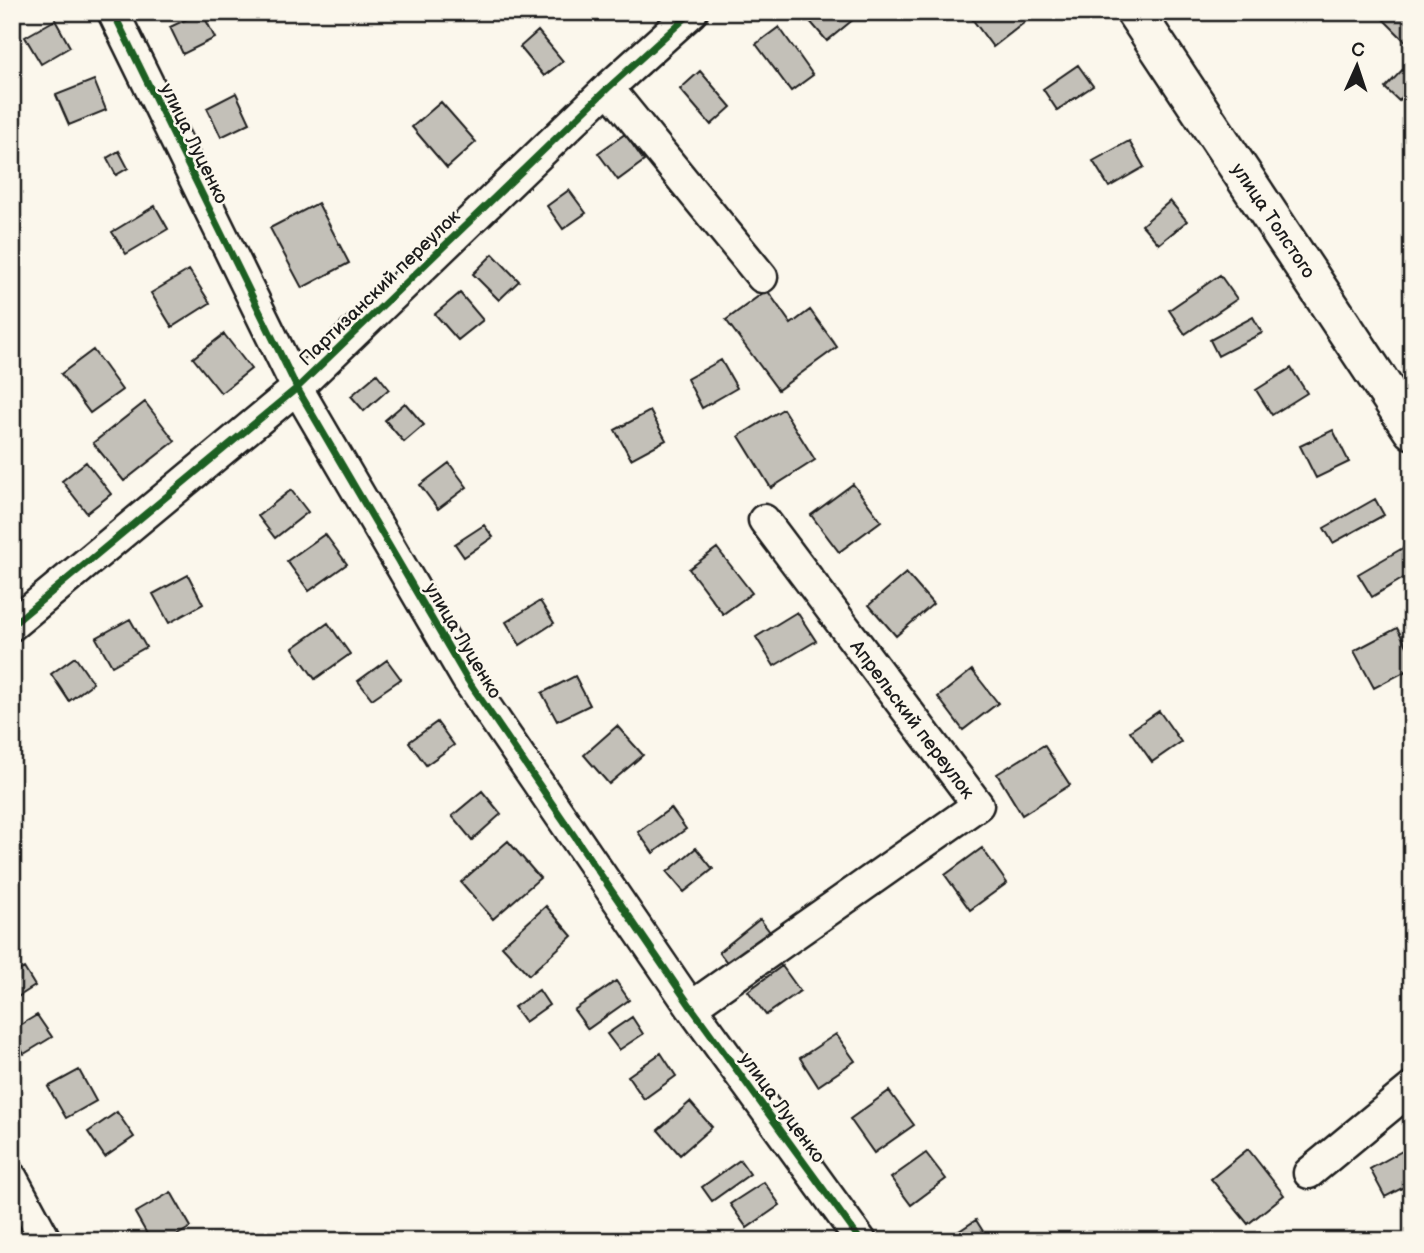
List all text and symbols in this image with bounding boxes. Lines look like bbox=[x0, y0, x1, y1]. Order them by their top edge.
north arrow bbox=[1322, 32, 1392, 102]
text: С bbox=[1351, 39, 1365, 62]
street label: улица Луценко bbox=[155, 80, 233, 208]
street label: улица Толстого bbox=[1226, 159, 1320, 283]
street label: Партизанский переулок bbox=[295, 205, 465, 371]
street label: улица Луценко bbox=[419, 579, 506, 703]
street label: Апрельский переулок bbox=[844, 635, 979, 804]
street label: улица Луценко bbox=[734, 1048, 830, 1168]

